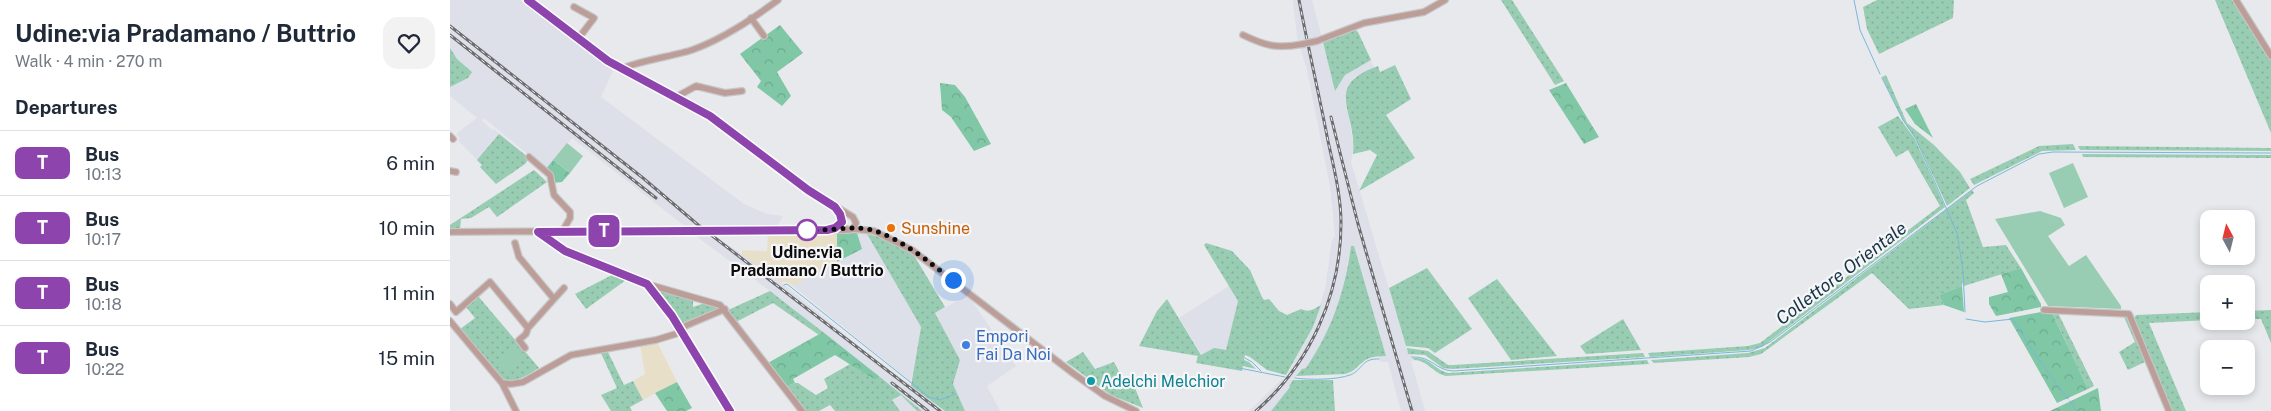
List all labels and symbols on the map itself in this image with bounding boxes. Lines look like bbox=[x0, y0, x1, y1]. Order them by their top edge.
north arrow bbox=[2200, 210, 2255, 265]
line badge: T bbox=[588, 215, 620, 247]
water label: Collettore Orientale bbox=[1771, 217, 1911, 329]
marker: Udine:via Pradamano / Buttrio bbox=[796, 219, 818, 241]
place label: Sunshine bbox=[901, 219, 970, 238]
marker: Sunshine bbox=[885, 222, 897, 234]
place label: Udine:via Pradamano / Buttrio bbox=[730, 243, 884, 280]
your location bbox=[941, 268, 966, 293]
place label: Empori Fai Da Noi bbox=[976, 327, 1051, 364]
marker: Empori Fai Da Noi bbox=[960, 339, 972, 351]
place label: Adelchi Melchior bbox=[1101, 372, 1226, 391]
marker: Adelchi Melchior bbox=[1085, 375, 1097, 387]

